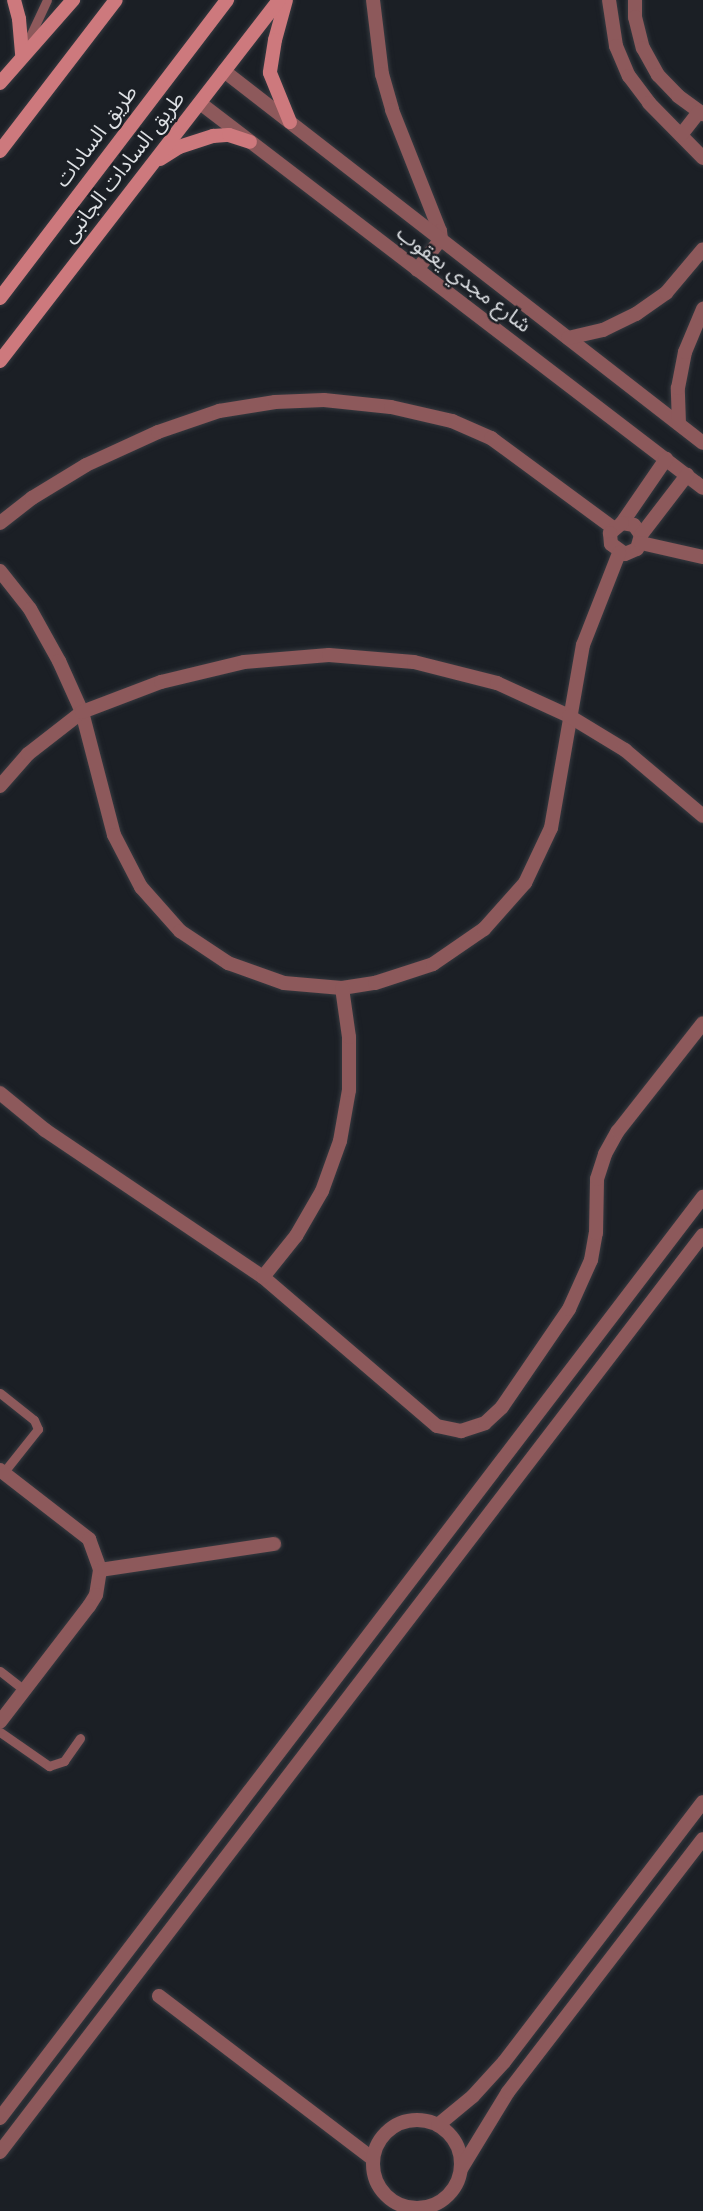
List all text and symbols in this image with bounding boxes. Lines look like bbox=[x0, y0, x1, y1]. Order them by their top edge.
street label: طريق السادات bbox=[50, 80, 142, 192]
street label: طريق السادات الجانبى bbox=[56, 86, 190, 248]
street label: شارع مجدي يعقوب bbox=[392, 220, 536, 338]

